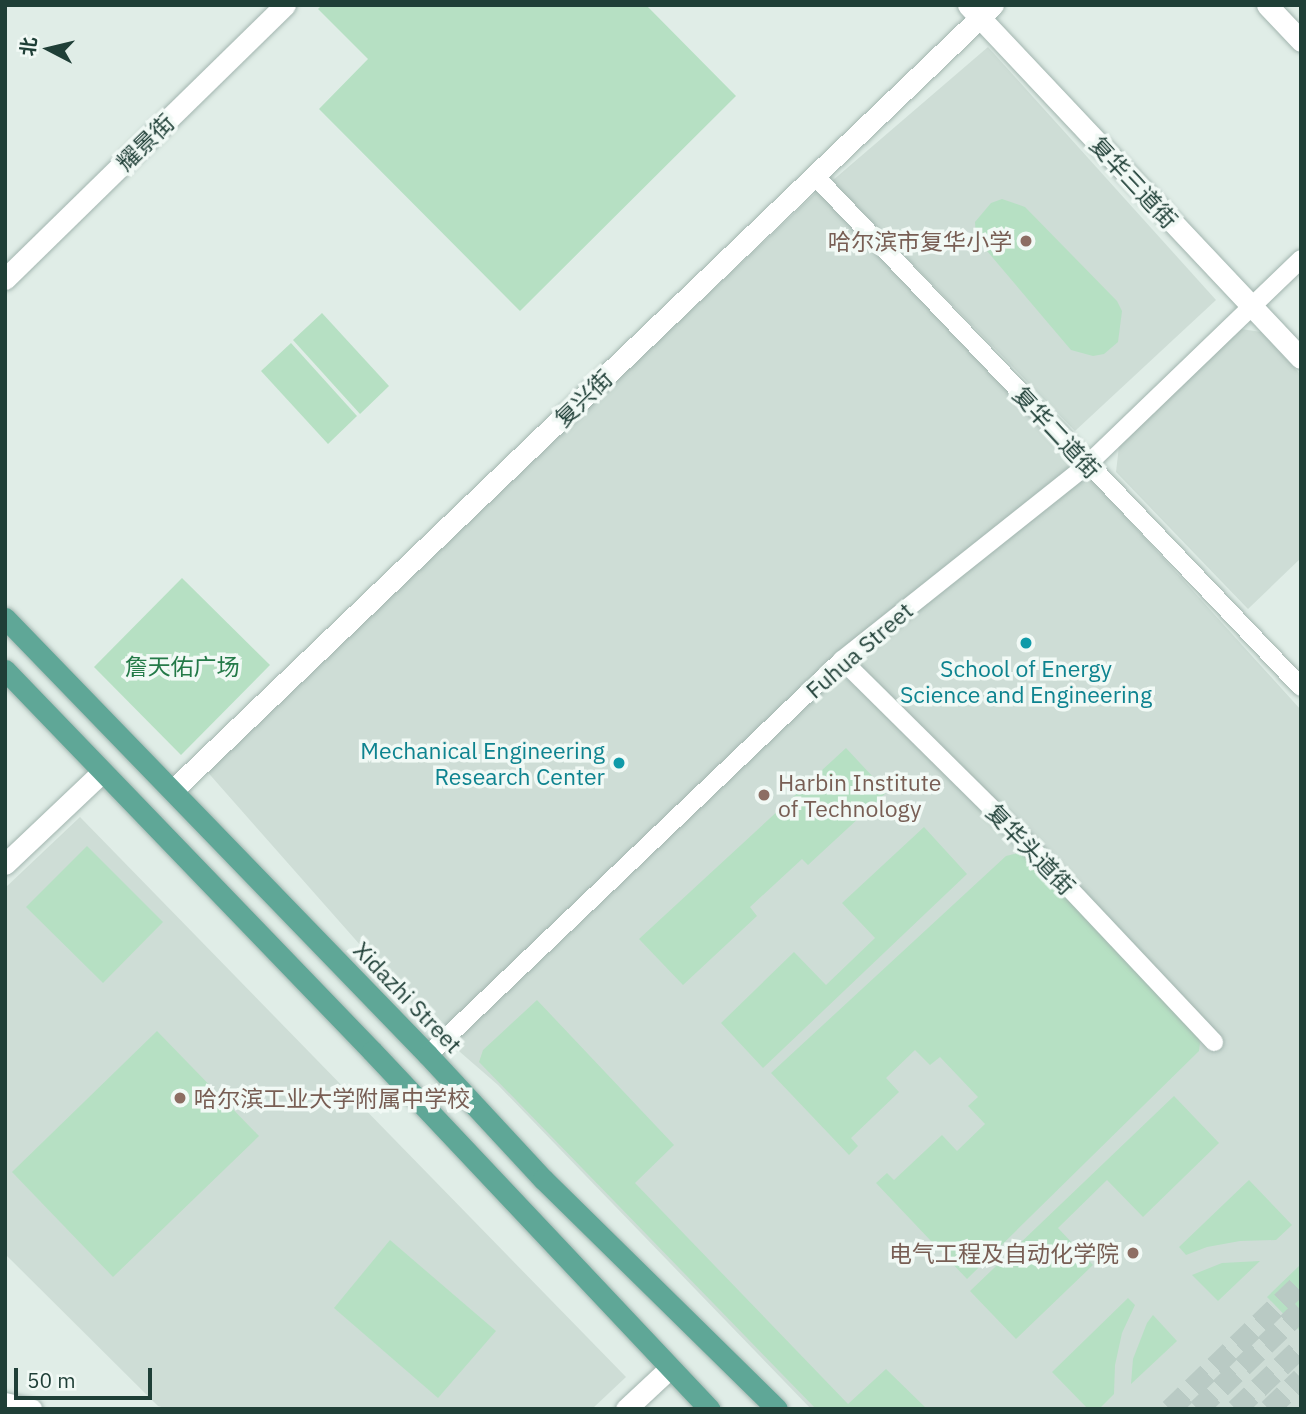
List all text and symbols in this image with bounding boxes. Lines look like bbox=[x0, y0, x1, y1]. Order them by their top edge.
north arrow bbox=[14, 14, 84, 84]
text: 北 bbox=[15, 36, 41, 57]
street label: 耀景街 bbox=[111, 108, 179, 176]
street label: 复华三道街 bbox=[1085, 131, 1183, 233]
place label: 哈尔滨市复华小学 bbox=[828, 227, 1012, 255]
marker: 哈尔滨市复华小学 bbox=[1018, 233, 1034, 249]
street label: 复兴街 bbox=[549, 364, 617, 432]
street label: 复华二道街 bbox=[1008, 381, 1106, 483]
street label: Fuhua Street bbox=[800, 596, 918, 704]
marker: School of Energy Science and Engineering bbox=[1018, 635, 1034, 651]
park label: 詹天佑广场 bbox=[125, 652, 239, 680]
place label: School of Energy Science and Engineering bbox=[900, 654, 1152, 708]
place label: Mechanical Engineering Research Center bbox=[360, 736, 605, 790]
marker: Mechanical Engineering Research Center bbox=[611, 755, 627, 771]
place label: Harbin Institute of Technology bbox=[778, 768, 941, 822]
marker: Harbin Institute of Technology bbox=[756, 787, 772, 803]
street label: 复华头道街 bbox=[981, 798, 1081, 900]
street label: Xidazhi Street bbox=[348, 936, 468, 1058]
place label: 哈尔滨工业大学附属中学校 bbox=[194, 1084, 470, 1112]
marker: 哈尔滨工业大学附属中学校 bbox=[172, 1090, 188, 1106]
place label: 电气工程及自动化学院 bbox=[889, 1239, 1119, 1267]
marker: 电气工程及自动化学院 bbox=[1125, 1245, 1141, 1261]
scale bar bbox=[18, 1354, 156, 1398]
text: 50 m bbox=[27, 1366, 76, 1394]

